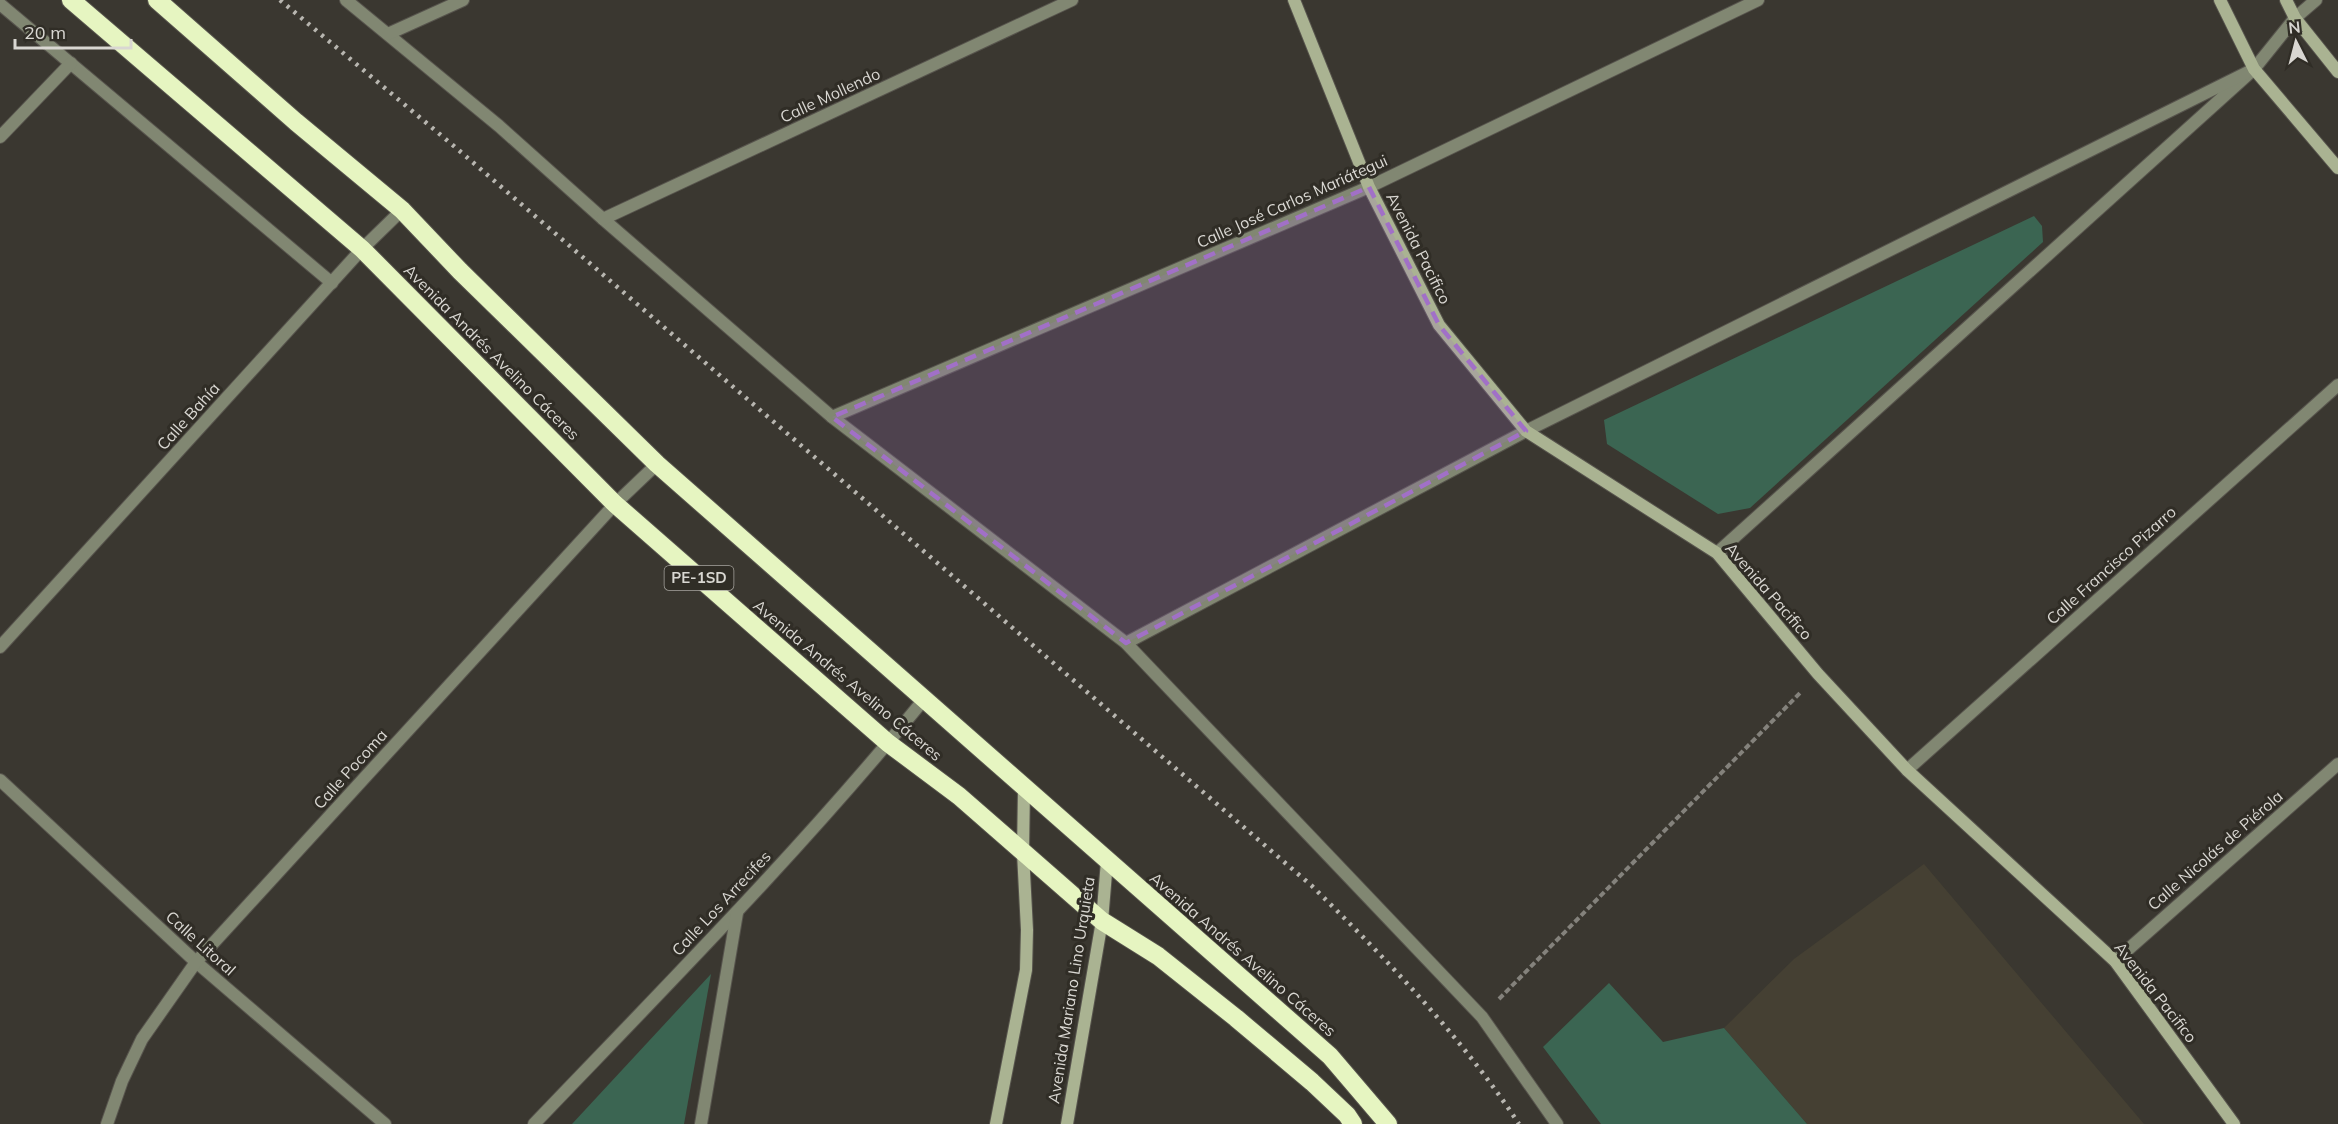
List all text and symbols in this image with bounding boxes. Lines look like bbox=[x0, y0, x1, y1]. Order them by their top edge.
scale bar bbox=[15, 12, 130, 50]
north arrow bbox=[2266, 12, 2326, 72]
text: N bbox=[2287, 17, 2301, 38]
text: 20 m bbox=[24, 21, 66, 44]
street label: Calle Mollendo bbox=[777, 63, 883, 127]
street label: Calle José Carlos Mariátegui bbox=[1194, 150, 1390, 252]
street label: Avenida Pacifico bbox=[1382, 189, 1456, 307]
street label: Avenida Andrés Avelino Cáceres bbox=[400, 260, 584, 444]
street label: Calle Bahía bbox=[152, 378, 224, 454]
street label: Calle Francisco Pizarro bbox=[2042, 501, 2180, 629]
street label: Avenida Pacifico bbox=[1721, 538, 1817, 644]
road number: PE-1SD bbox=[664, 566, 734, 590]
street label: Avenida Andrés Avelino Cáceres bbox=[750, 595, 947, 765]
street label: Calle Pocoma bbox=[309, 725, 391, 813]
street label: Calle Nicolás de Piérola bbox=[2143, 786, 2287, 914]
street label: Calle Los Arrecifes bbox=[667, 846, 775, 960]
street label: Avenida Andrés Avelino Cáceres bbox=[1146, 868, 1340, 1040]
street label: Avenida Mariano Lino Urquieta bbox=[1043, 875, 1099, 1105]
street label: Calle Litoral bbox=[162, 906, 240, 980]
street label: Avenida Pacifico bbox=[2110, 938, 2202, 1046]

